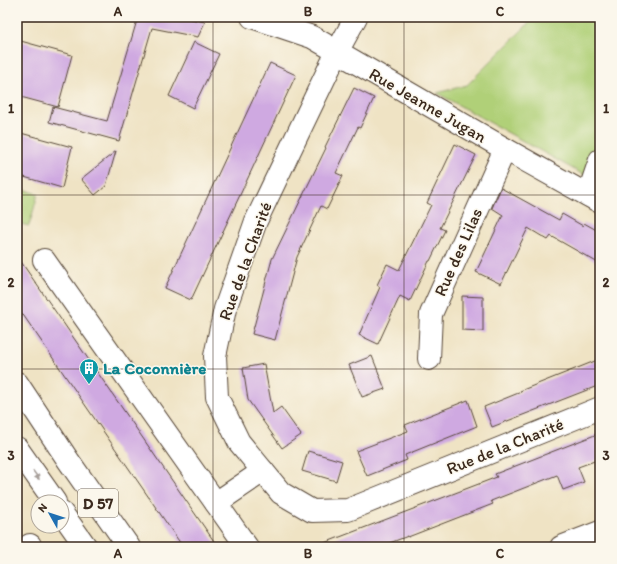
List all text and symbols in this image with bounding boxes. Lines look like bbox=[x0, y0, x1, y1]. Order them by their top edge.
text: A bbox=[113, 4, 123, 19]
text: B bbox=[304, 4, 313, 19]
text: C bbox=[496, 4, 505, 19]
street label: Rue Jeanne Jugan bbox=[366, 63, 490, 147]
text: 1 bbox=[8, 101, 14, 116]
text: 1 bbox=[603, 101, 609, 116]
street label: Rue de la Charité bbox=[214, 199, 276, 323]
street label: Rue des Lilas bbox=[430, 205, 486, 299]
text: 2 bbox=[8, 275, 15, 290]
text: 2 bbox=[603, 275, 610, 290]
building icon: La Coconnière bbox=[78, 357, 100, 385]
place label: La Coconnière bbox=[103, 358, 206, 378]
street label: Rue de la Charité bbox=[444, 413, 566, 479]
text: 3 bbox=[7, 448, 15, 463]
text: 3 bbox=[602, 448, 610, 463]
one-way arrow bbox=[32, 470, 40, 480]
road number: D 57 bbox=[78, 489, 118, 517]
north arrow bbox=[30, 494, 70, 534]
text: N bbox=[35, 501, 50, 515]
text: A bbox=[113, 546, 123, 561]
text: B bbox=[304, 546, 313, 561]
text: C bbox=[496, 546, 505, 561]

